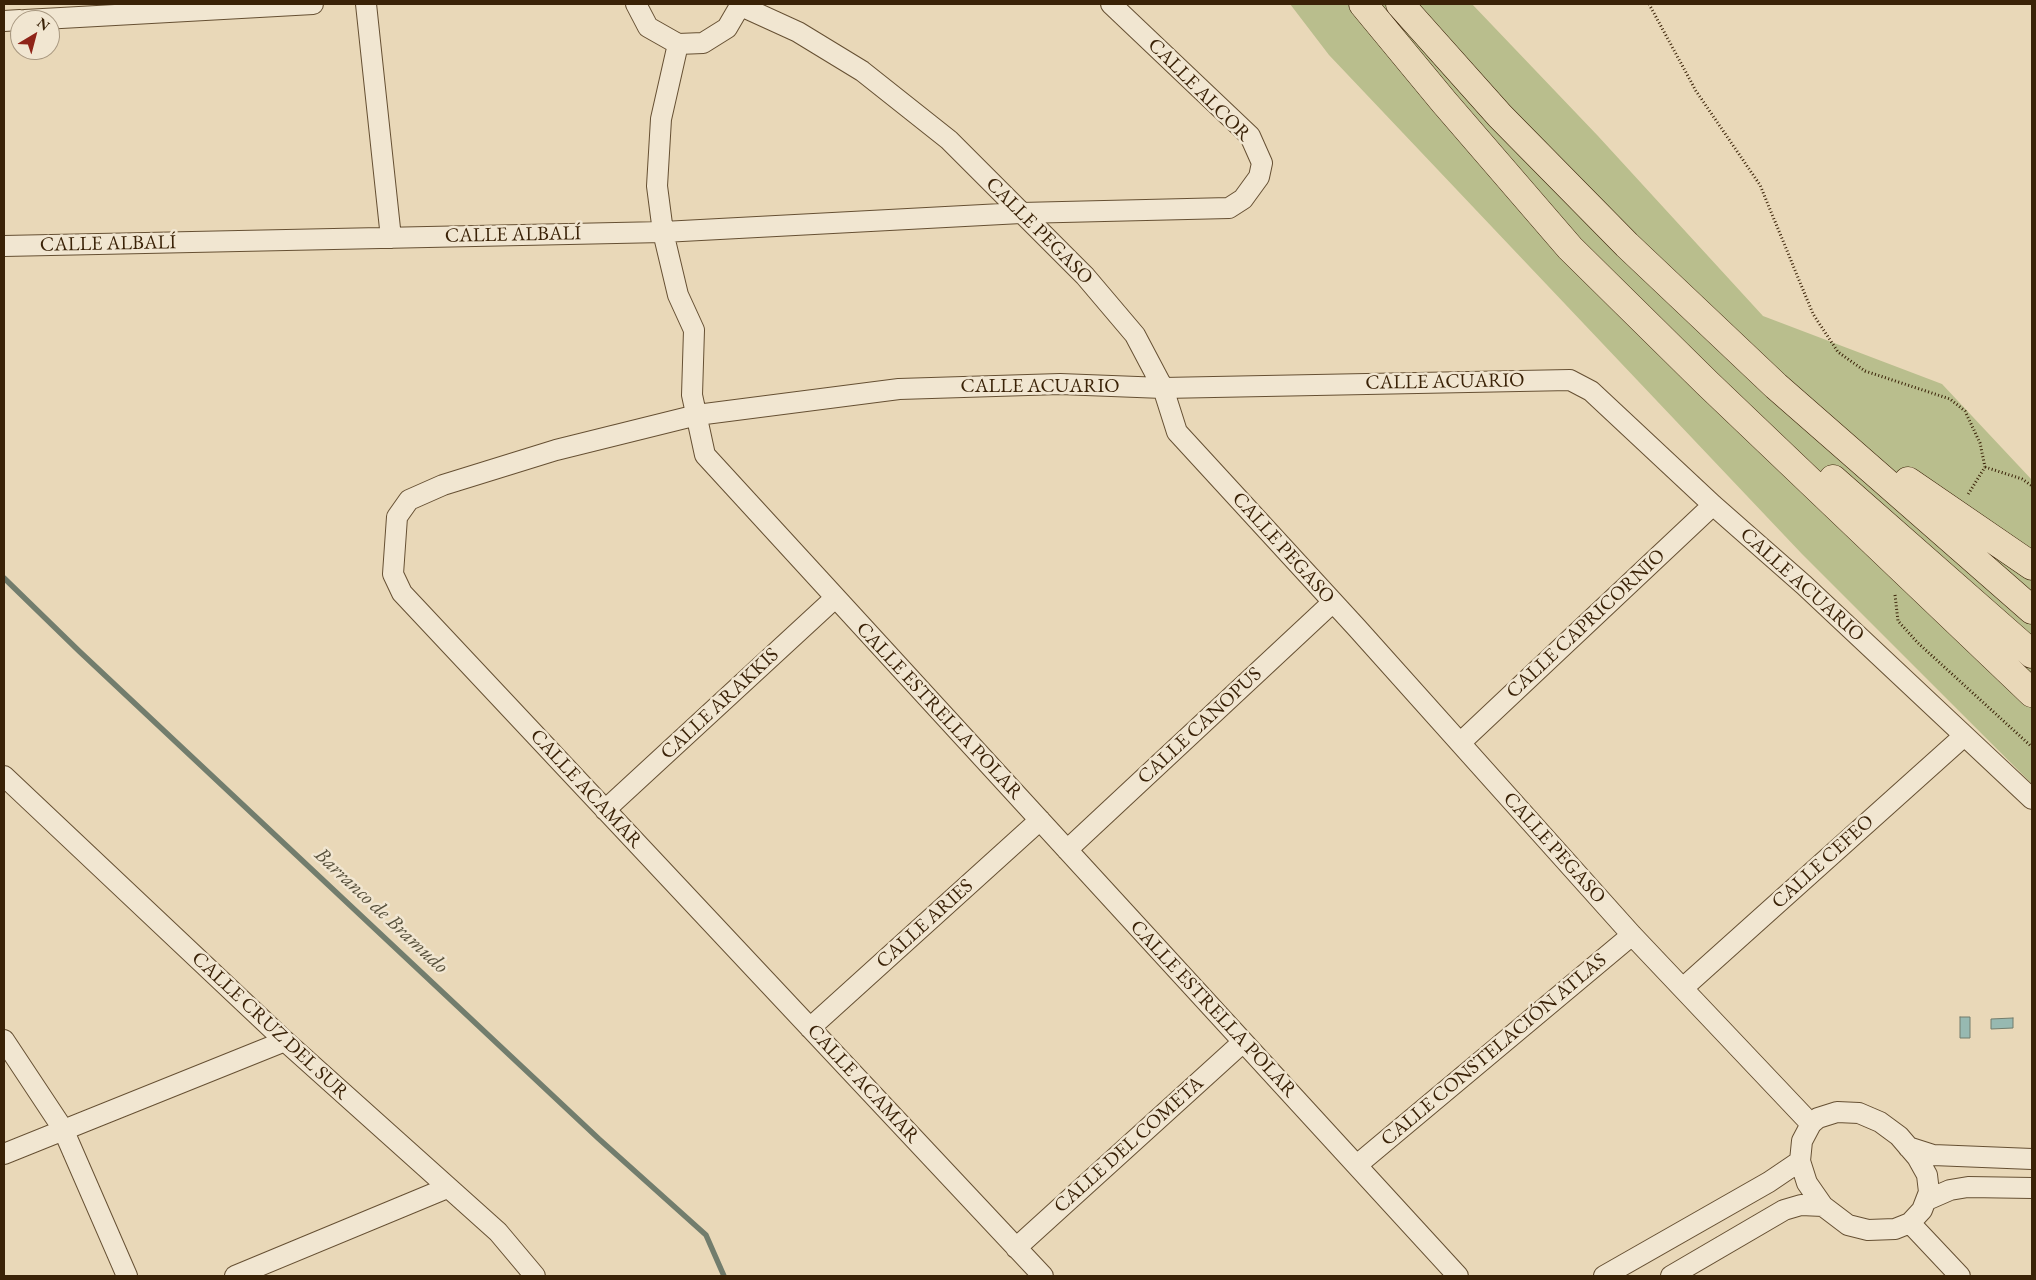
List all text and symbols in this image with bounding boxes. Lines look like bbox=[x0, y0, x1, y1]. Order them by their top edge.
north arrow bbox=[10, 10, 60, 60]
text: N bbox=[33, 13, 53, 34]
street label: CALLE ALCOR bbox=[1142, 33, 1256, 147]
street label: CALLE PEGASO bbox=[980, 172, 1098, 290]
street label: CALLE ALBALÍ bbox=[445, 222, 581, 248]
street label: CALLE ALBALÍ bbox=[40, 231, 176, 257]
street label: CALLE ACUARIO bbox=[1365, 369, 1525, 395]
street label: CALLE ACUARIO bbox=[960, 375, 1120, 399]
street label: CALLE PEGASO bbox=[1227, 487, 1339, 609]
street label: CALLE ACUARIO bbox=[1735, 523, 1869, 647]
street label: CALLE CAPRICORNIO bbox=[1502, 544, 1670, 704]
street label: CALLE ESTRELLA POLAR bbox=[851, 617, 1027, 805]
street label: CALLE ARAKKIS bbox=[656, 643, 784, 765]
street label: CALLE CANOPUS bbox=[1133, 662, 1267, 790]
street label: CALLE ACAMAR bbox=[525, 724, 647, 854]
street label: CALLE PEGASO bbox=[1498, 787, 1610, 909]
street label: CALLE CEFEO bbox=[1767, 810, 1879, 914]
water label: Barranco de Bramudo bbox=[309, 843, 453, 979]
street label: CALLE ARIES bbox=[872, 874, 978, 974]
street label: CALLE ESTRELLA POLAR bbox=[1125, 915, 1301, 1103]
street label: CALLE CRUZ DEL SUR bbox=[186, 947, 354, 1105]
street label: CALLE CONSTELACIÓN ATLAS bbox=[1376, 949, 1612, 1151]
street label: CALLE ACAMAR bbox=[802, 1019, 924, 1149]
street label: CALLE DEL COMETA bbox=[1049, 1072, 1209, 1218]

